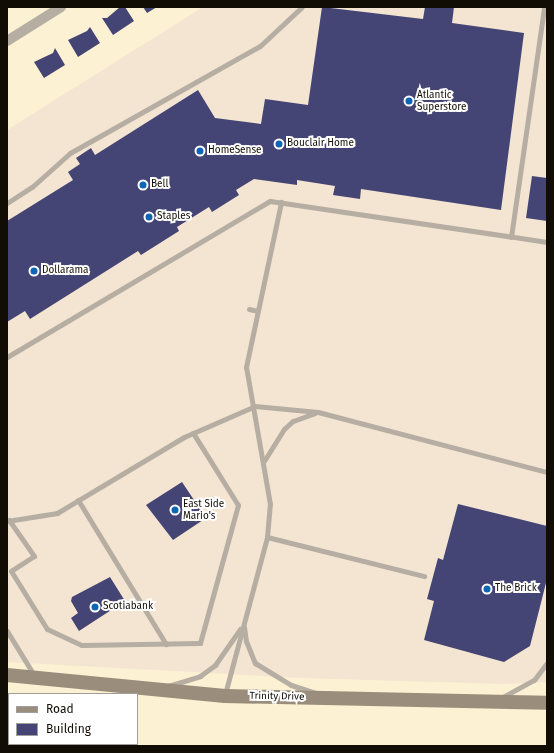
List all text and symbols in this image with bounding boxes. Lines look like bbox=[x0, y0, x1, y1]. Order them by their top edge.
place label: Atlantic Superstore bbox=[417, 89, 466, 112]
marker: Atlantic Superstore bbox=[404, 96, 414, 106]
place label: Bouclair Home bbox=[287, 138, 354, 150]
marker: Bouclair Home bbox=[274, 139, 284, 149]
place label: HomeSense bbox=[208, 145, 262, 157]
marker: HomeSense bbox=[195, 146, 205, 156]
place label: Bell bbox=[151, 179, 168, 191]
marker: Bell bbox=[138, 180, 148, 190]
place label: Staples bbox=[157, 211, 190, 223]
marker: Staples bbox=[144, 212, 154, 222]
place label: Dollarama bbox=[42, 265, 88, 277]
marker: Dollarama bbox=[29, 266, 39, 276]
place label: East Side Mario's bbox=[183, 498, 224, 522]
marker: East Side Mario's bbox=[170, 505, 180, 515]
place label: The Brick bbox=[495, 583, 537, 595]
marker: The Brick bbox=[482, 584, 492, 594]
place label: Scotiabank bbox=[103, 601, 153, 613]
marker: Scotiabank bbox=[90, 602, 100, 612]
street label: Trinity Drive bbox=[249, 691, 305, 703]
legend bbox=[8, 693, 138, 745]
text: Road bbox=[46, 702, 74, 716]
text: Building bbox=[46, 722, 91, 736]

